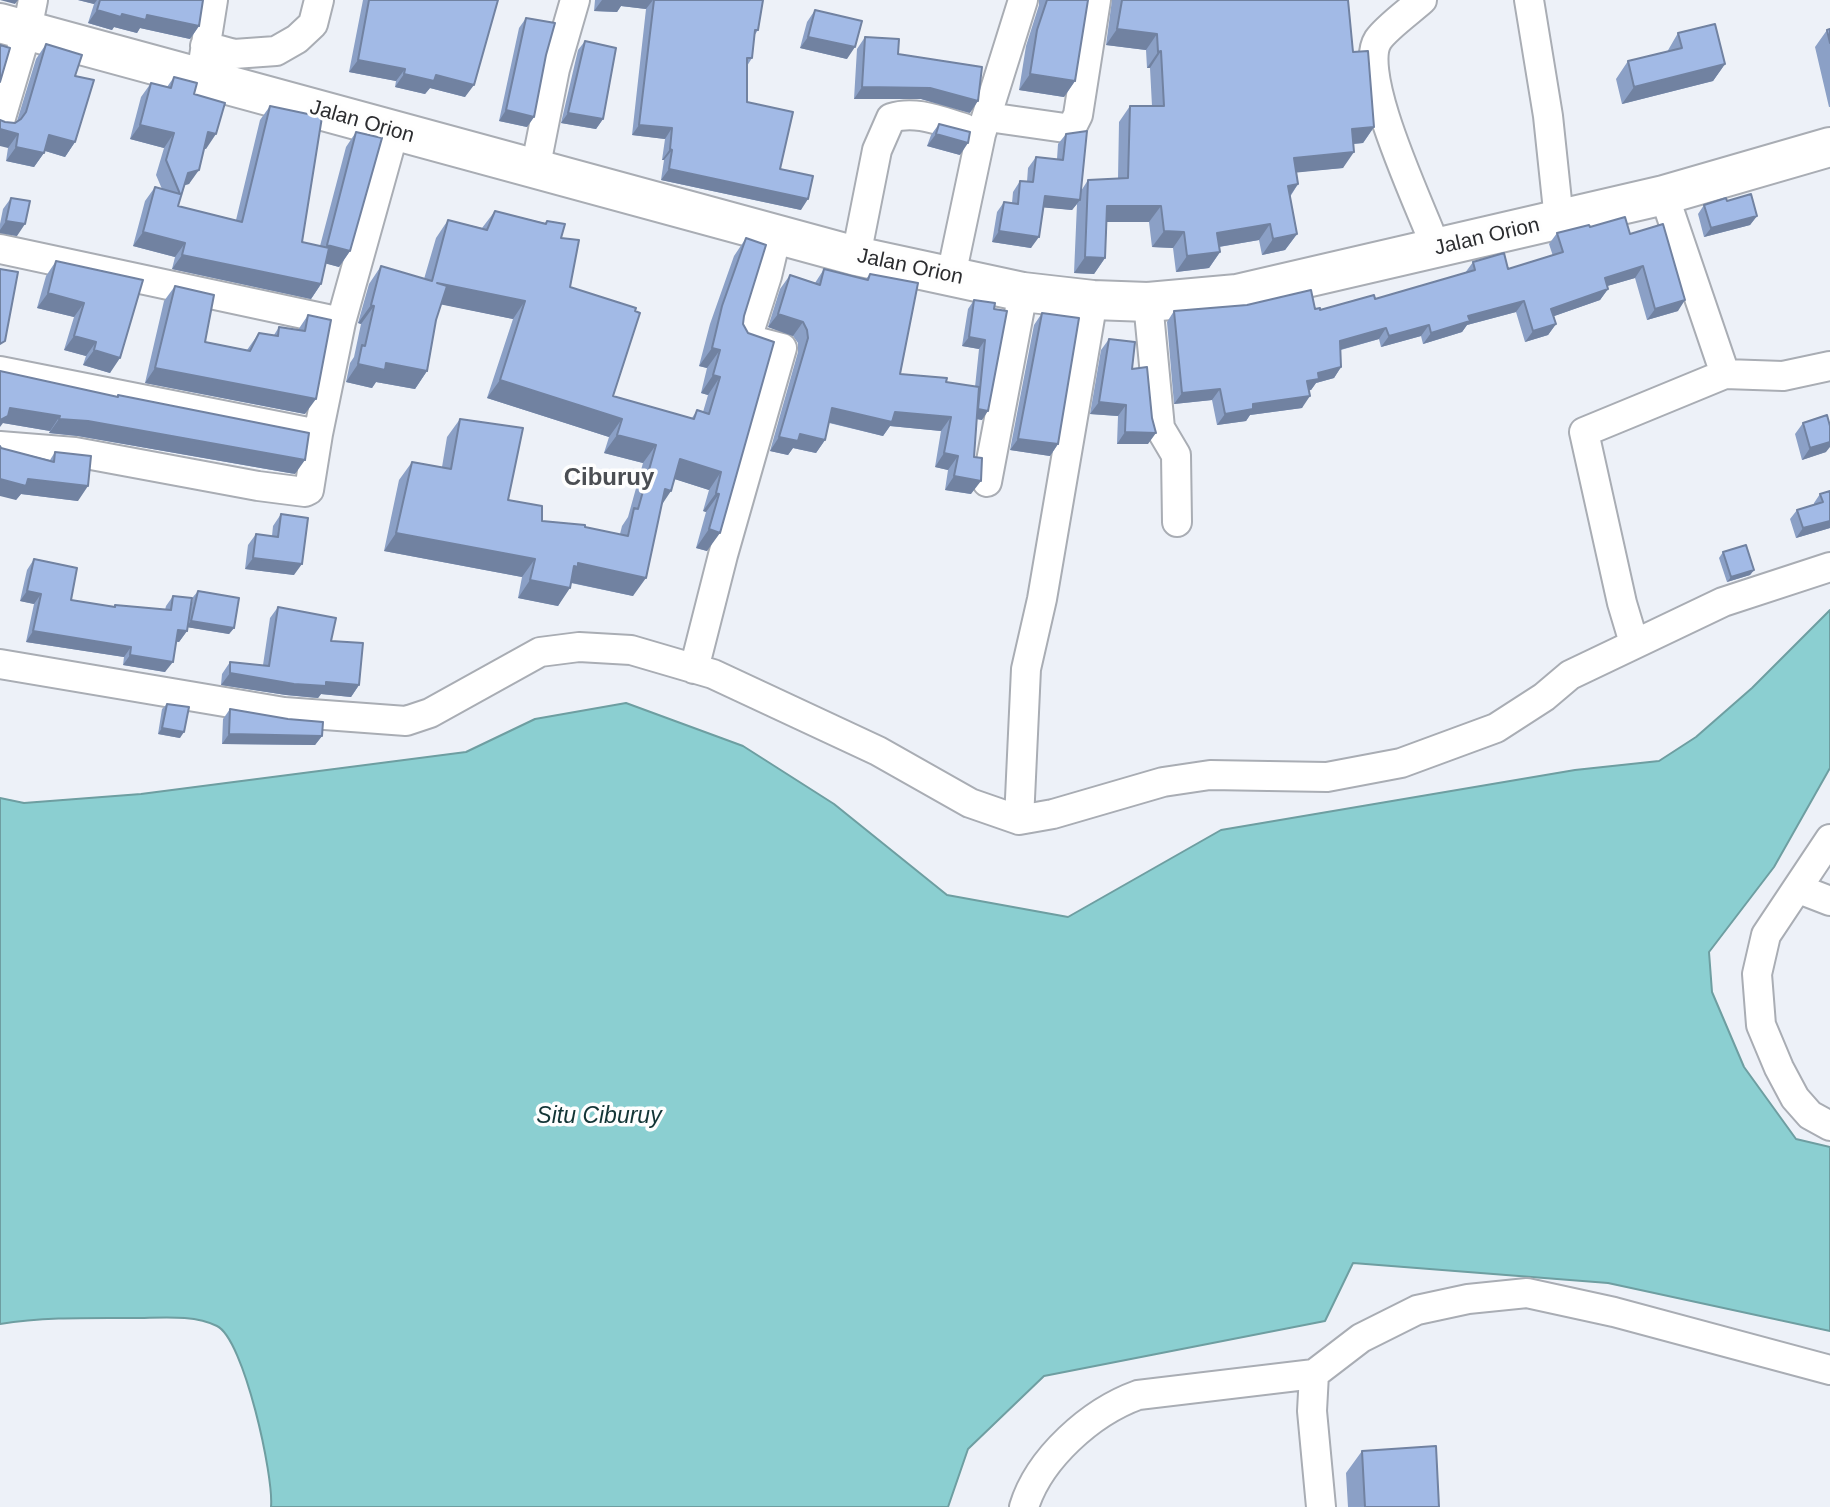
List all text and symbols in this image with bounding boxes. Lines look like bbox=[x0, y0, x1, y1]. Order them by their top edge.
street label: Jalan Orion bbox=[307, 95, 417, 149]
street label: Jalan Orion bbox=[1432, 213, 1542, 261]
street label: Jalan Orion bbox=[855, 244, 965, 290]
district label: Ciburuy bbox=[564, 464, 654, 492]
water label: Situ Ciburuy bbox=[536, 1103, 662, 1131]

